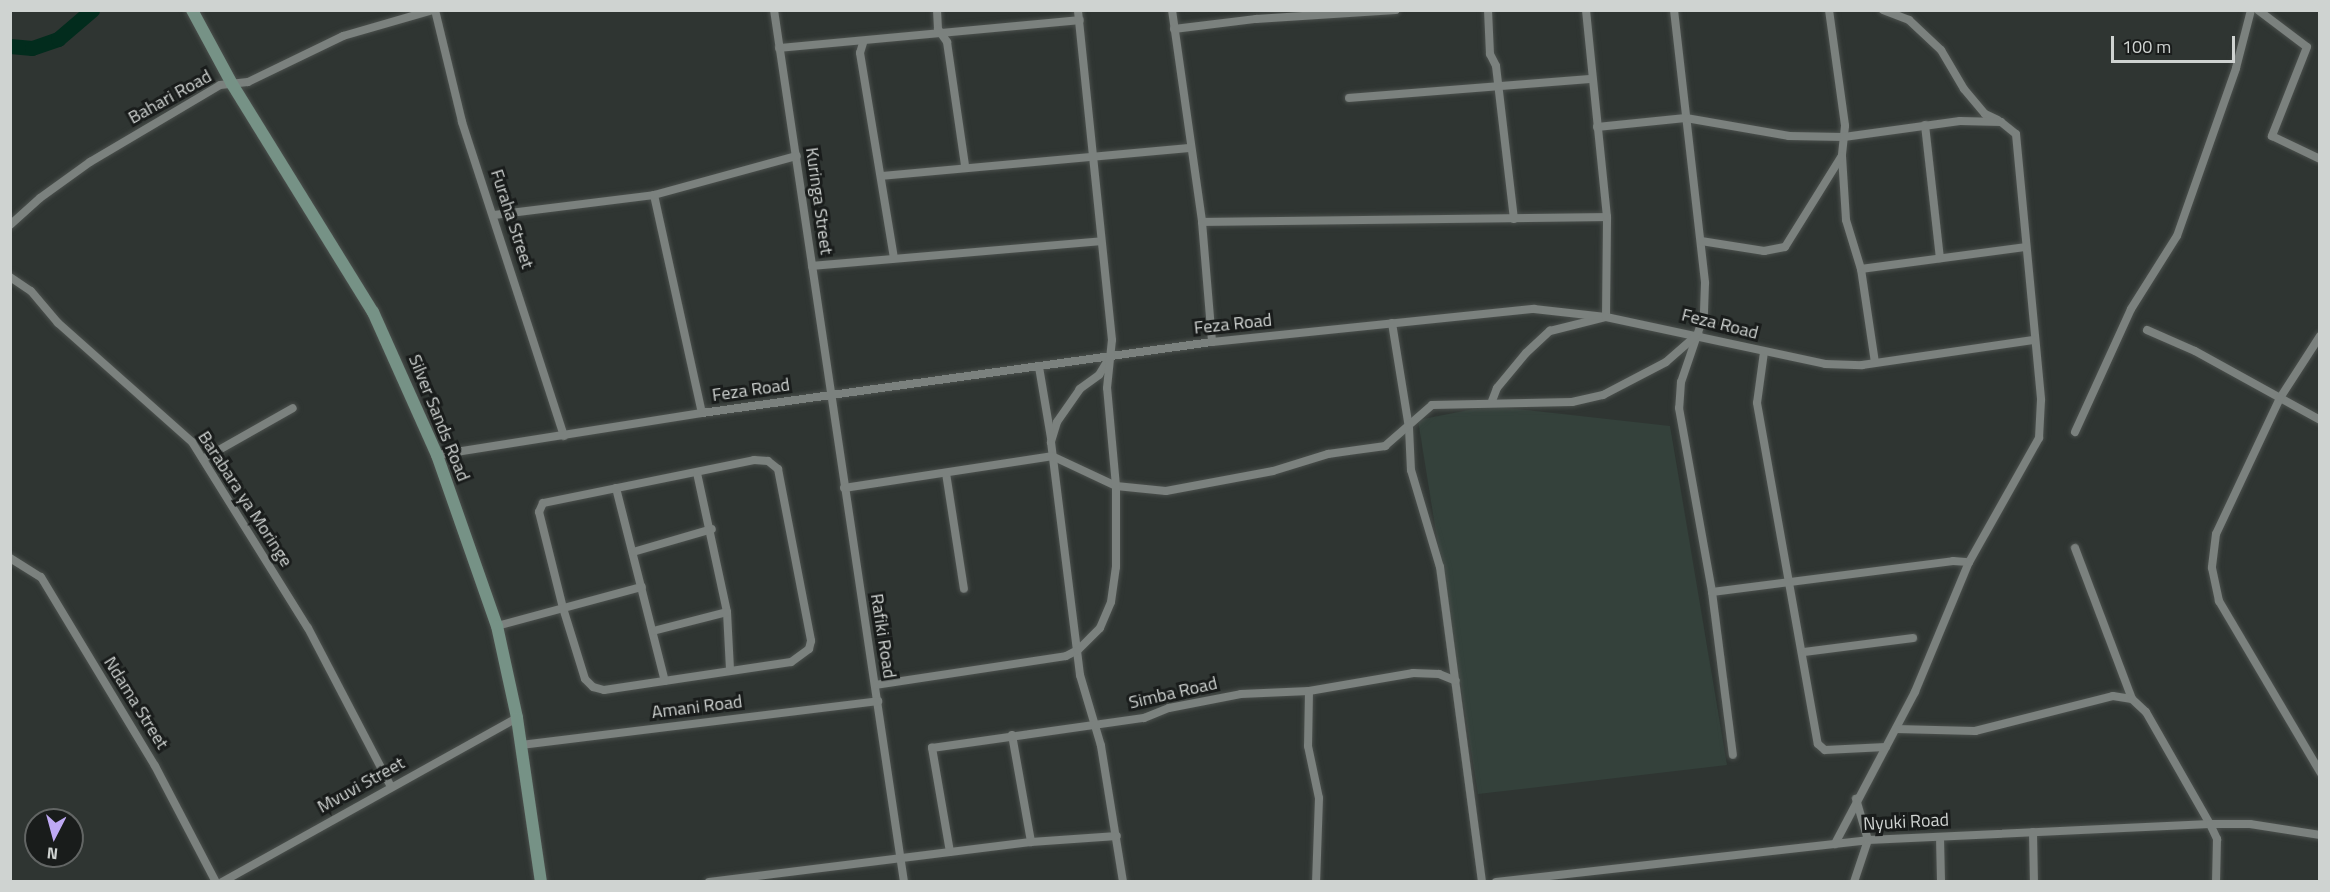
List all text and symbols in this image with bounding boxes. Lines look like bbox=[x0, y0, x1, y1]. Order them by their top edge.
scale bar bbox=[2114, 24, 2238, 62]
text: 100 m bbox=[2122, 33, 2171, 60]
street label: Bahari Road bbox=[125, 65, 215, 129]
street label: Kuringa Street bbox=[801, 146, 837, 256]
street label: Furaha Street bbox=[486, 167, 538, 271]
street label: Feza Road bbox=[1679, 304, 1761, 344]
street label: Feza Road bbox=[1193, 309, 1273, 339]
street label: Silver Sands Road bbox=[404, 351, 474, 485]
street label: Feza Road bbox=[711, 374, 791, 406]
street label: Barabara ya Moringe bbox=[193, 427, 297, 571]
street label: Rafiki Road bbox=[866, 592, 900, 680]
street label: Ndama Street bbox=[99, 653, 173, 753]
street label: Simba Road bbox=[1127, 672, 1219, 714]
street label: Amani Road bbox=[650, 691, 744, 723]
street label: Mvuvi Street bbox=[314, 752, 408, 818]
north arrow bbox=[24, 808, 84, 868]
street label: Nyuki Road bbox=[1863, 809, 1949, 835]
text: N bbox=[46, 841, 59, 866]

